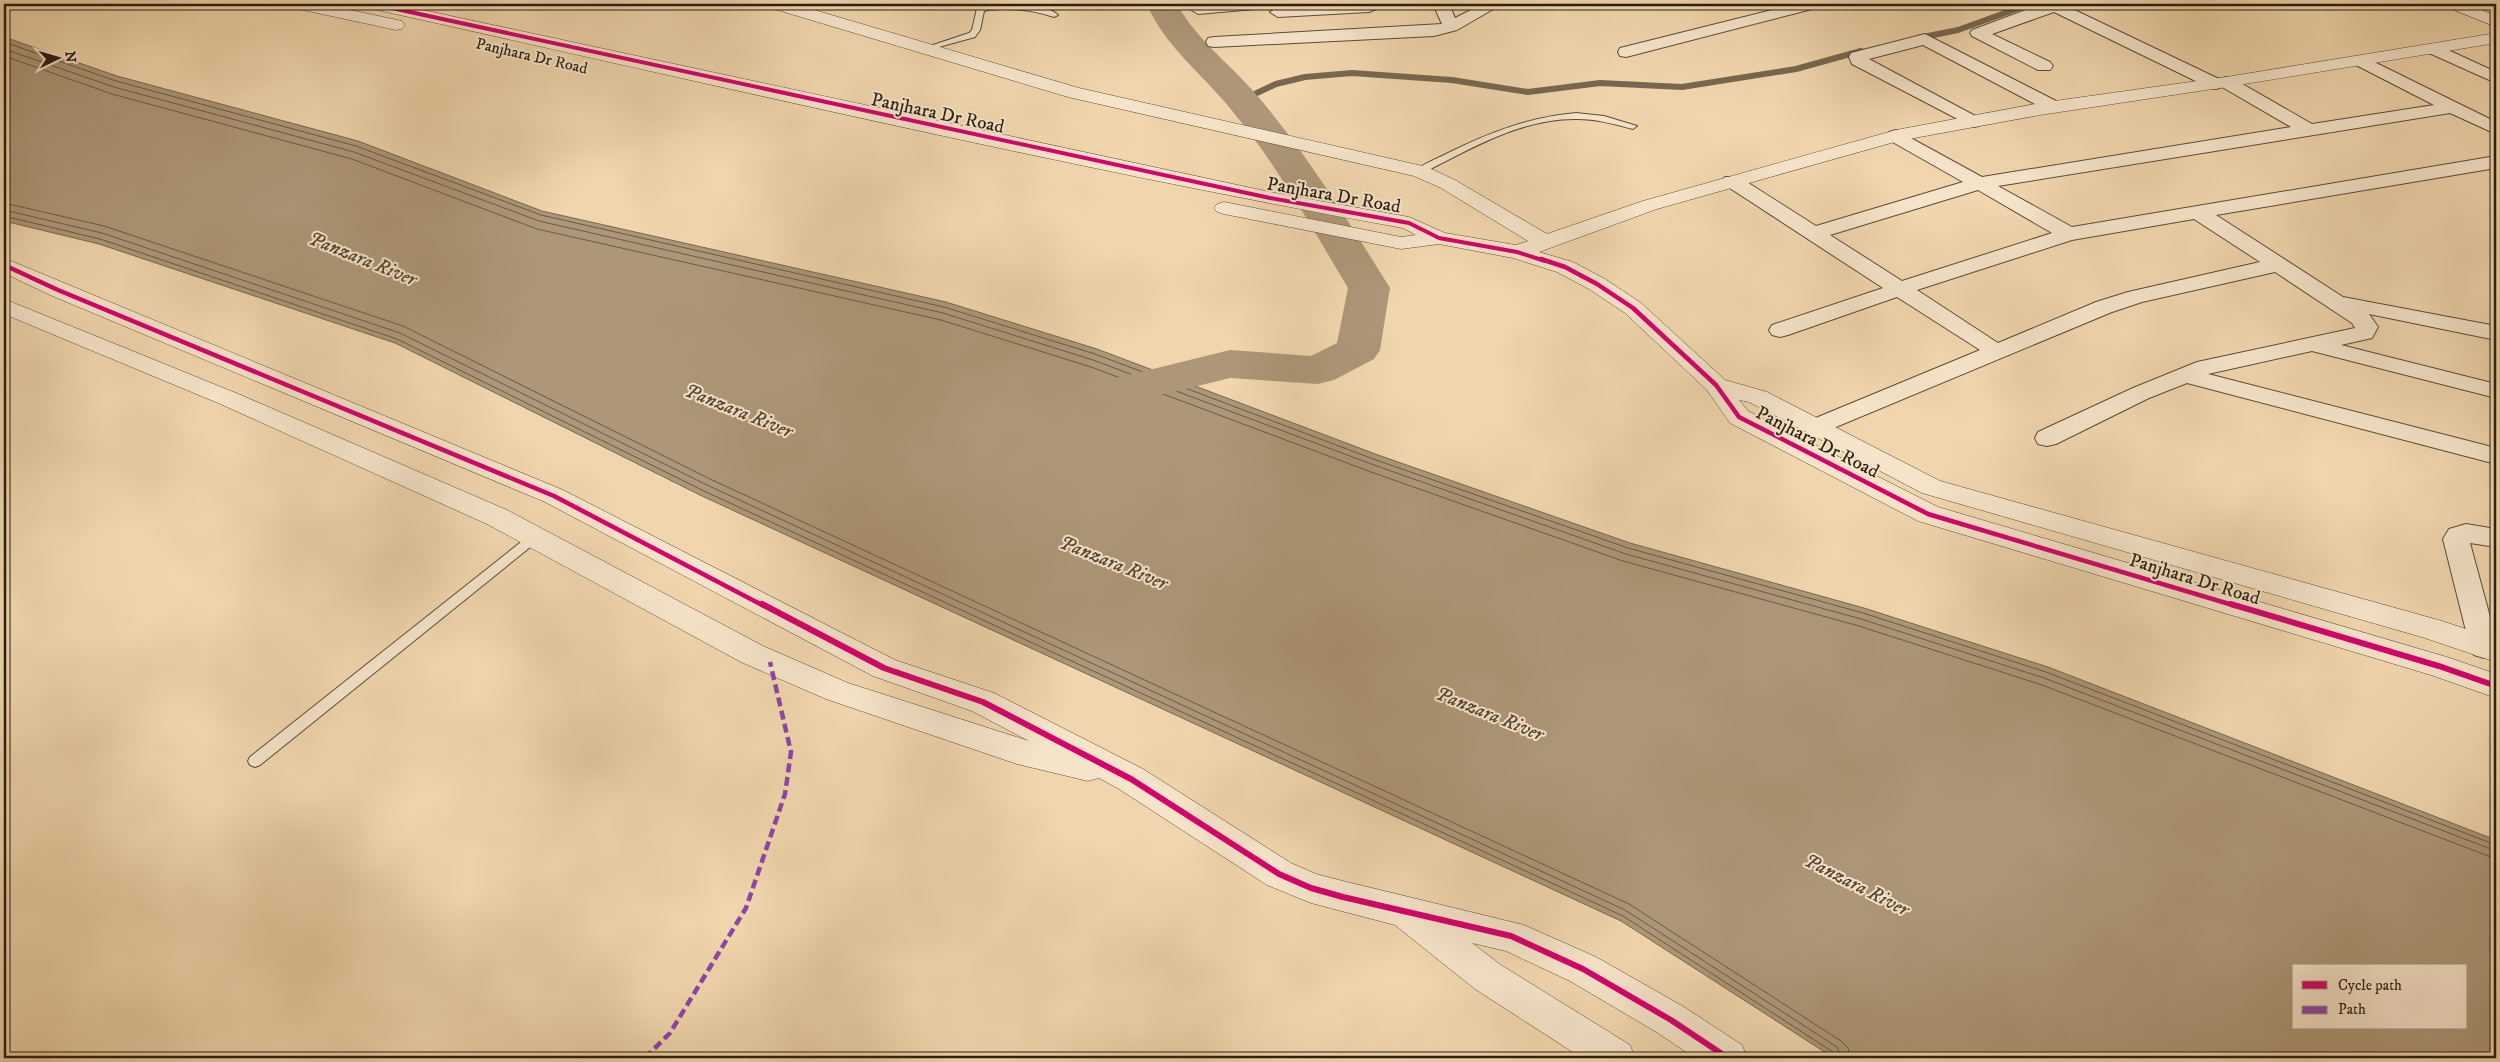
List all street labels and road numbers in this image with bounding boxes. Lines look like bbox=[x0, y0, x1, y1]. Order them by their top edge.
street label: Panjhara Dr Road bbox=[474, 33, 590, 79]
street label: Panjhara Dr Road bbox=[869, 88, 1007, 139]
street label: Panjhara Dr Road bbox=[1265, 172, 1403, 219]
street label: Panjhara Dr Road bbox=[1752, 401, 1883, 484]
street label: Panjhara Dr Road bbox=[2126, 549, 2263, 610]

